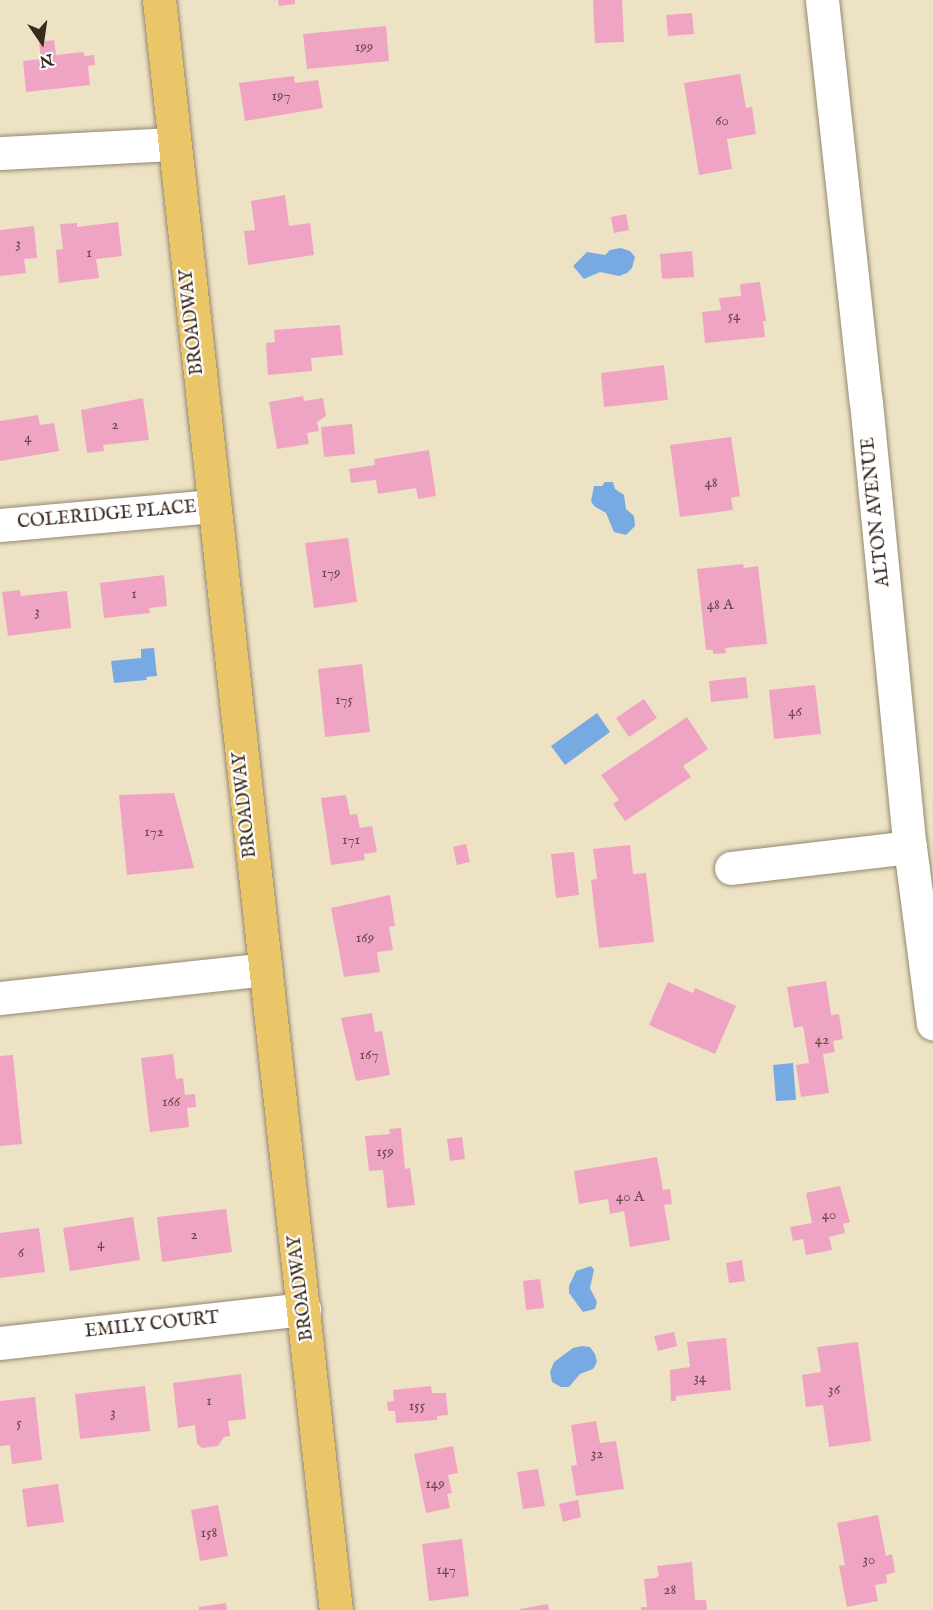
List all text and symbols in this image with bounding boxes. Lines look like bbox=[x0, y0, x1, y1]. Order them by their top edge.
north arrow bbox=[12, 12, 72, 72]
house number: 199 bbox=[355, 38, 373, 56]
text: N bbox=[37, 48, 55, 71]
house number: 197 bbox=[271, 87, 291, 105]
house number: 60 bbox=[715, 112, 729, 130]
house number: 3 bbox=[15, 235, 21, 253]
house number: 1 bbox=[86, 244, 92, 262]
street label: BROADWAY bbox=[177, 268, 209, 376]
house number: 54 bbox=[728, 307, 740, 325]
house number: 2 bbox=[111, 416, 119, 434]
house number: 4 bbox=[24, 429, 32, 447]
street label: ALTON AVENUE bbox=[858, 436, 896, 588]
house number: 48 bbox=[704, 474, 718, 492]
street label: COLERIDGE PLACE bbox=[16, 497, 198, 535]
house number: 179 bbox=[321, 564, 341, 582]
house number: 1 bbox=[131, 585, 137, 603]
house number: 48 A bbox=[707, 596, 733, 614]
house number: 3 bbox=[34, 603, 40, 621]
house number: 175 bbox=[335, 691, 353, 709]
house number: 46 bbox=[788, 703, 802, 721]
street label: BROADWAY bbox=[230, 751, 262, 859]
house number: 172 bbox=[144, 823, 164, 841]
house number: 171 bbox=[342, 831, 360, 849]
house number: 169 bbox=[356, 929, 374, 947]
house number: 42 bbox=[815, 1031, 829, 1049]
house number: 167 bbox=[360, 1046, 378, 1064]
house number: 166 bbox=[162, 1093, 180, 1111]
house number: 159 bbox=[376, 1143, 394, 1161]
house number: 40 A bbox=[616, 1188, 644, 1206]
house number: 40 bbox=[822, 1206, 836, 1224]
house number: 2 bbox=[190, 1226, 198, 1244]
street label: BROADWAY bbox=[285, 1234, 319, 1342]
house number: 4 bbox=[97, 1235, 105, 1253]
house number: 6 bbox=[18, 1244, 24, 1262]
street label: EMILY COURT bbox=[84, 1308, 220, 1344]
house number: 34 bbox=[694, 1369, 706, 1387]
house number: 36 bbox=[828, 1381, 840, 1399]
house number: 1 bbox=[206, 1392, 212, 1410]
house number: 155 bbox=[409, 1397, 425, 1415]
house number: 3 bbox=[110, 1404, 116, 1422]
house number: 5 bbox=[16, 1414, 22, 1432]
house number: 32 bbox=[591, 1445, 603, 1463]
house number: 149 bbox=[425, 1475, 445, 1493]
house number: 158 bbox=[201, 1524, 217, 1542]
house number: 30 bbox=[863, 1551, 875, 1569]
house number: 147 bbox=[436, 1561, 456, 1579]
house number: 28 bbox=[664, 1581, 676, 1599]

